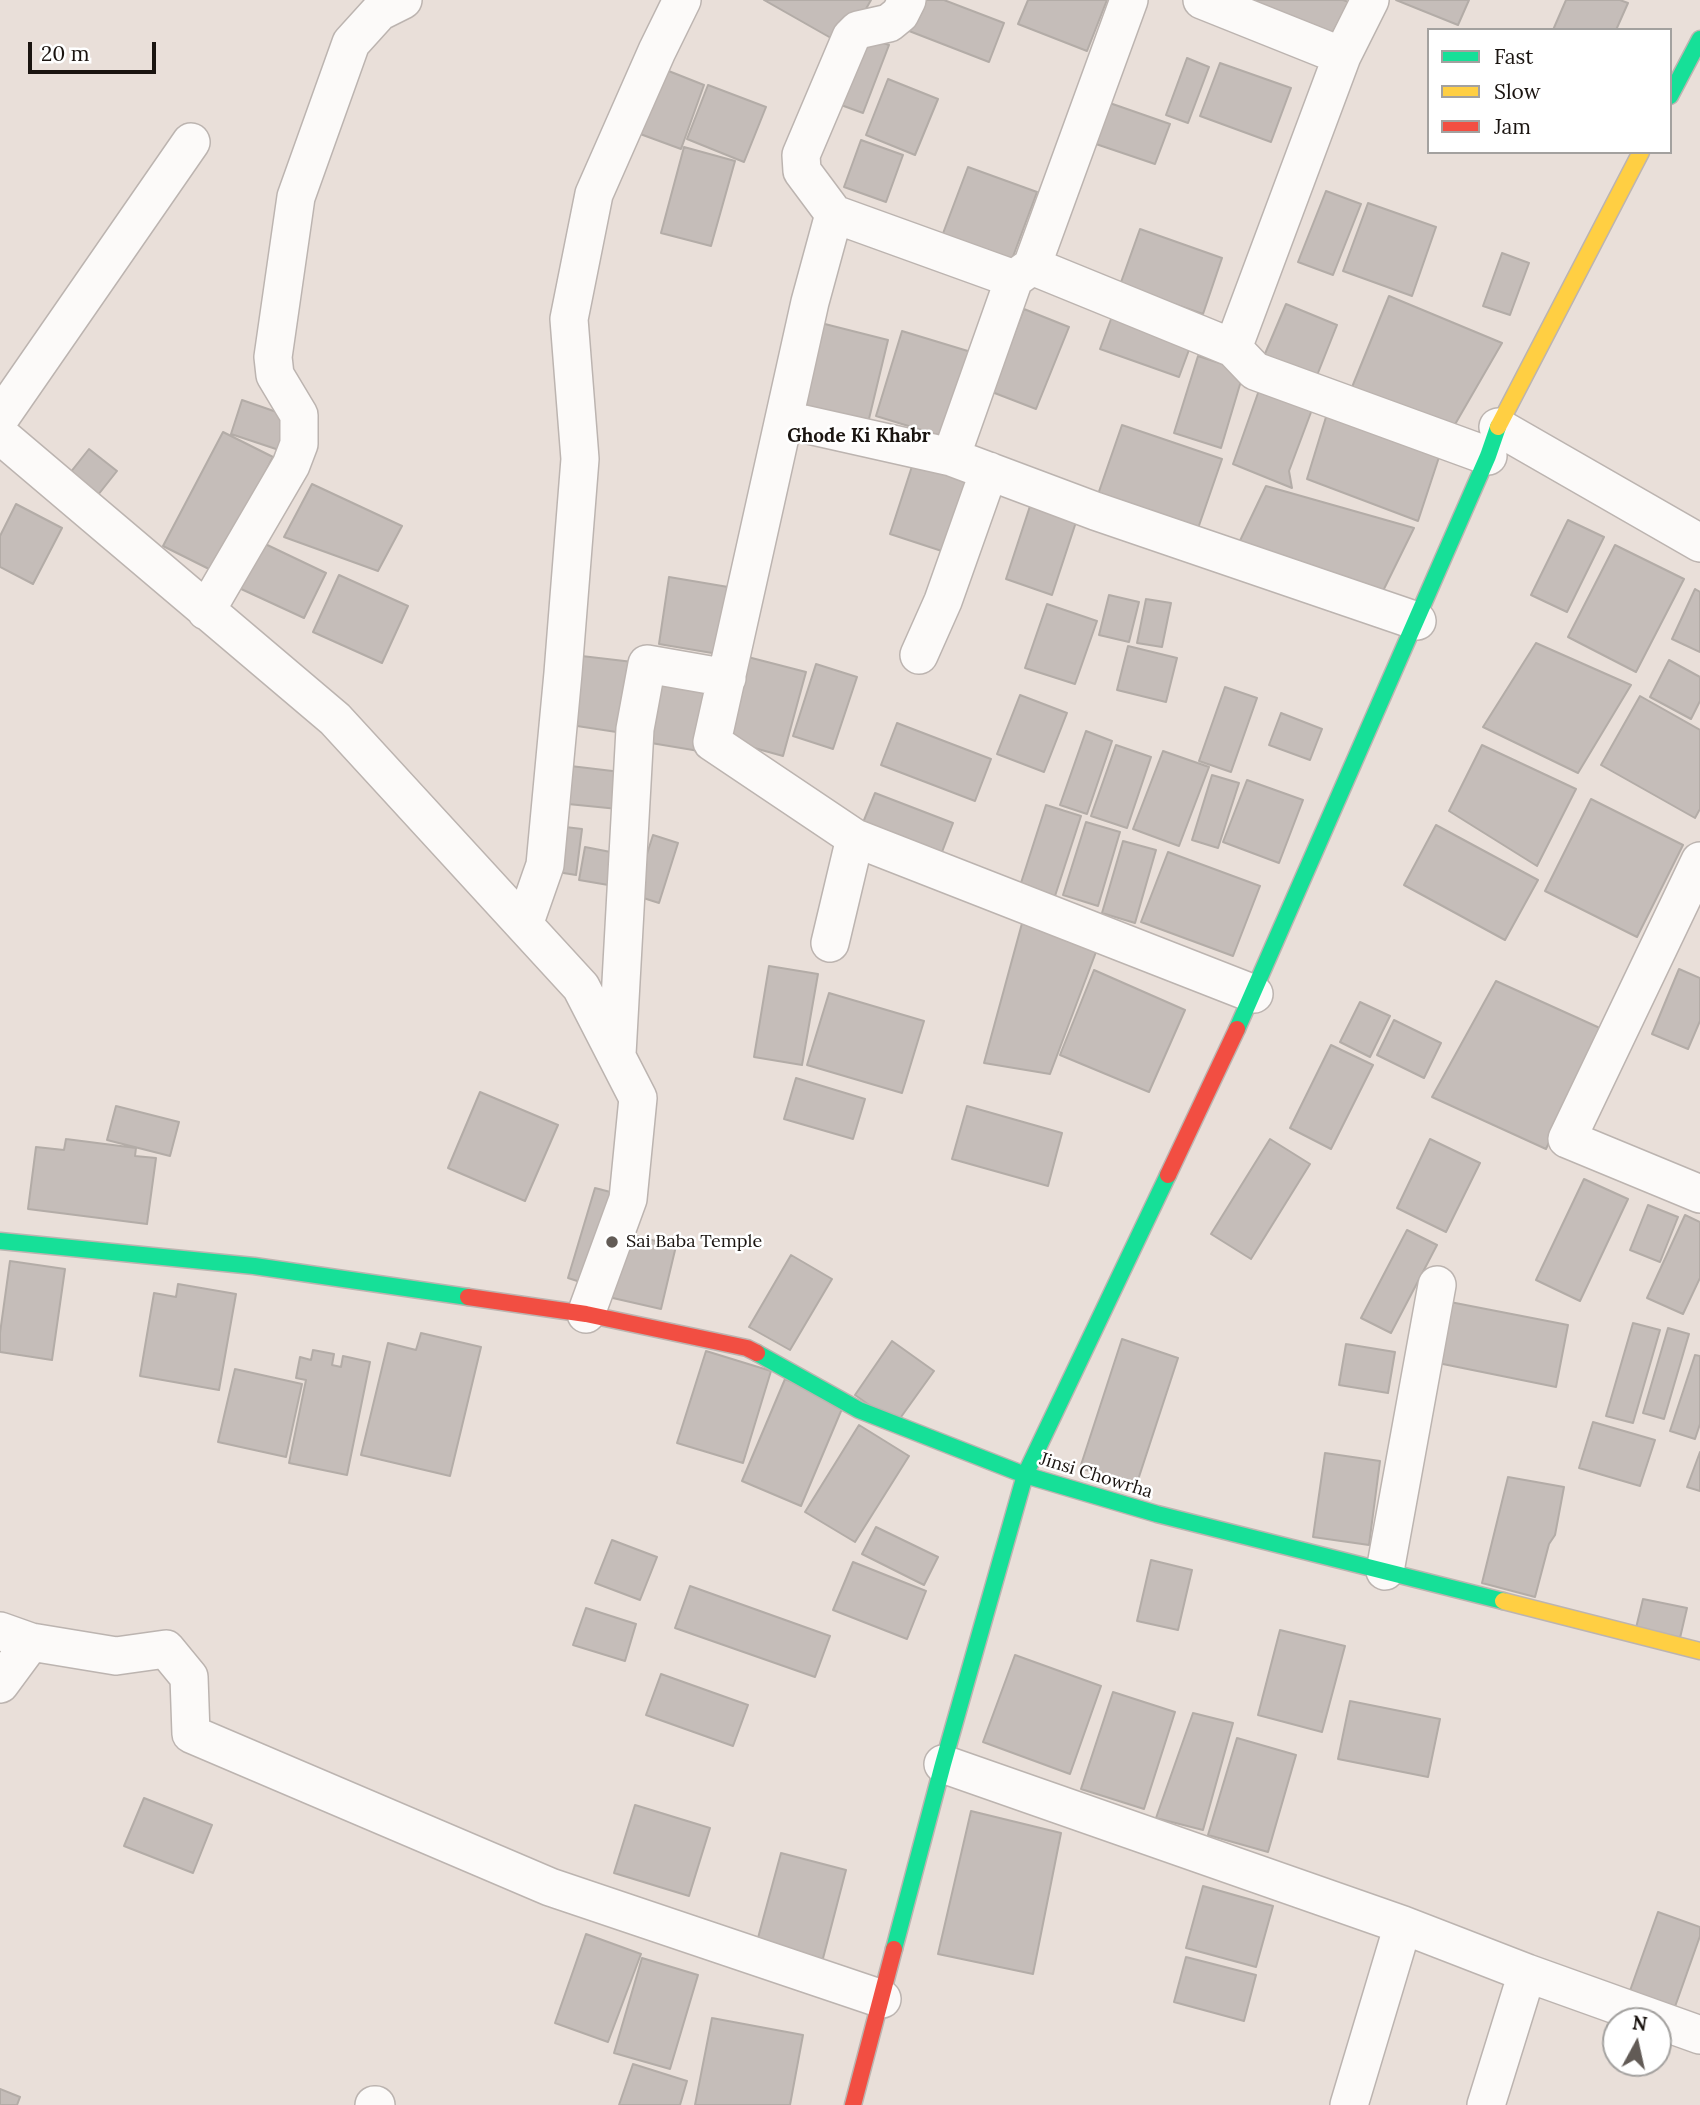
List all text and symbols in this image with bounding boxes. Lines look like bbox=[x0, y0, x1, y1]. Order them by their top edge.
scale bar bbox=[32, 28, 159, 72]
legend bbox=[1427, 28, 1672, 154]
text: 20 m bbox=[41, 40, 90, 67]
text: Fast bbox=[1494, 43, 1533, 70]
text: Slow bbox=[1494, 78, 1541, 105]
text: Jam bbox=[1494, 113, 1531, 140]
district label: Ghode Ki Khabr bbox=[787, 426, 931, 448]
place label: Sai Baba Temple bbox=[626, 1231, 762, 1253]
marker: Sai Baba Temple bbox=[604, 1234, 620, 1250]
street label: Jinsi Chowrha bbox=[1037, 1449, 1155, 1503]
north arrow bbox=[1602, 2007, 1672, 2077]
text: N bbox=[1631, 2010, 1649, 2036]

